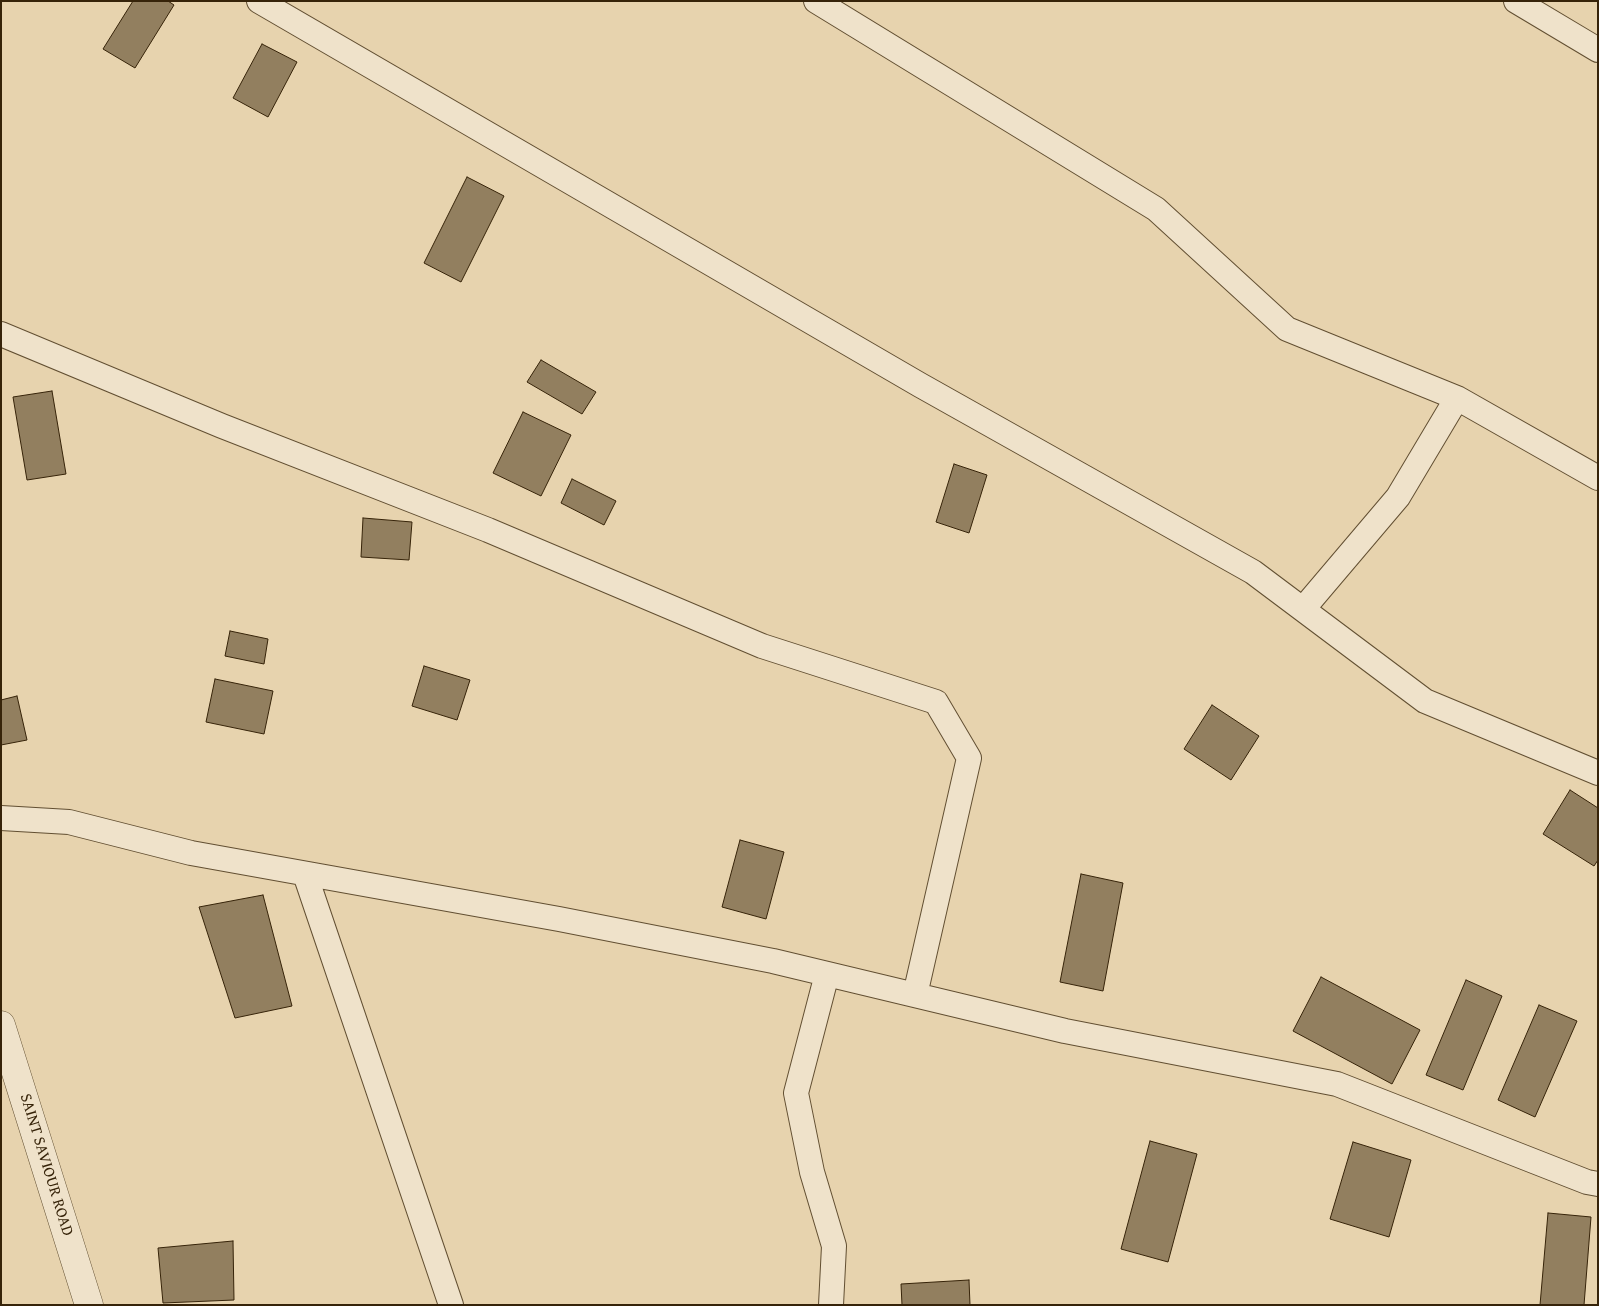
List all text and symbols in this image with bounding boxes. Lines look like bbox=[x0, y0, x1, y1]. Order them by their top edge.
street label: SAINT SAVIOUR ROAD bbox=[15, 1091, 77, 1239]

